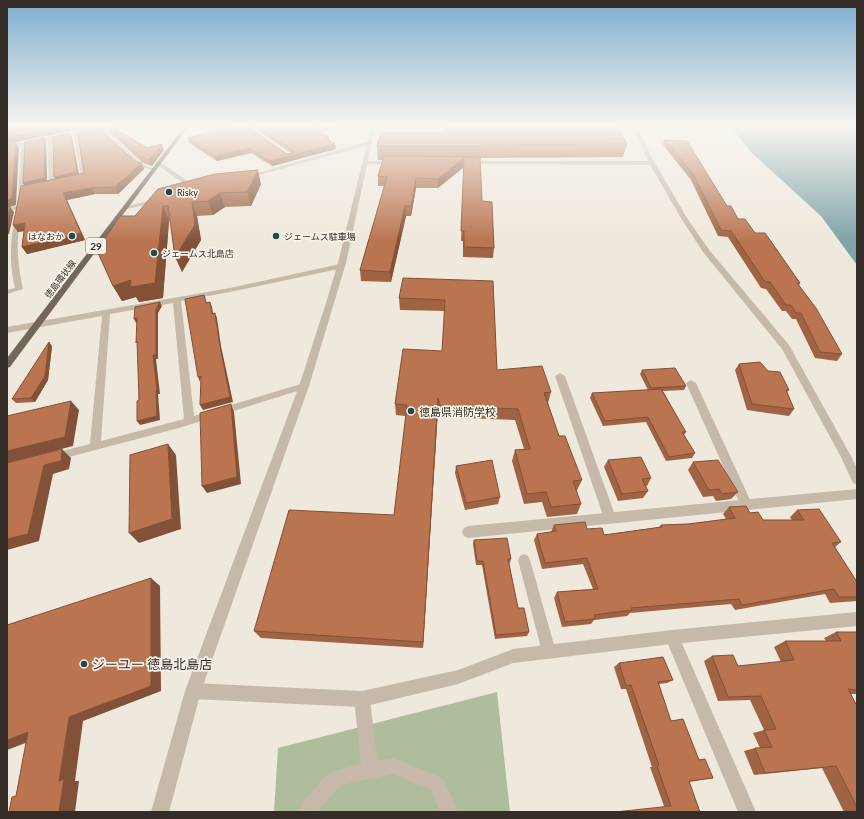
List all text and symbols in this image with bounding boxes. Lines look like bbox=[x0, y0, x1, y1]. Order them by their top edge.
marker: Risky bbox=[164, 187, 174, 197]
place label: Risky bbox=[177, 187, 198, 198]
place label: はなおか bbox=[28, 231, 64, 242]
marker: はなおか bbox=[67, 231, 77, 241]
marker: ジェームス駐車場 bbox=[271, 231, 281, 241]
place label: ジェームス駐車場 bbox=[284, 231, 356, 242]
road number: 29 bbox=[86, 238, 106, 254]
marker: ジェームス北島店 bbox=[149, 248, 159, 258]
place label: ジェームス北島店 bbox=[162, 248, 234, 259]
street label: 徳島環状線 bbox=[41, 257, 79, 301]
place label: 徳島県消防学校 bbox=[419, 405, 496, 418]
marker: 徳島県消防学校 bbox=[406, 406, 416, 416]
place label: ジーユー 徳島北島店 bbox=[92, 656, 212, 672]
marker: ジーユー 徳島北島店 bbox=[79, 659, 89, 669]

